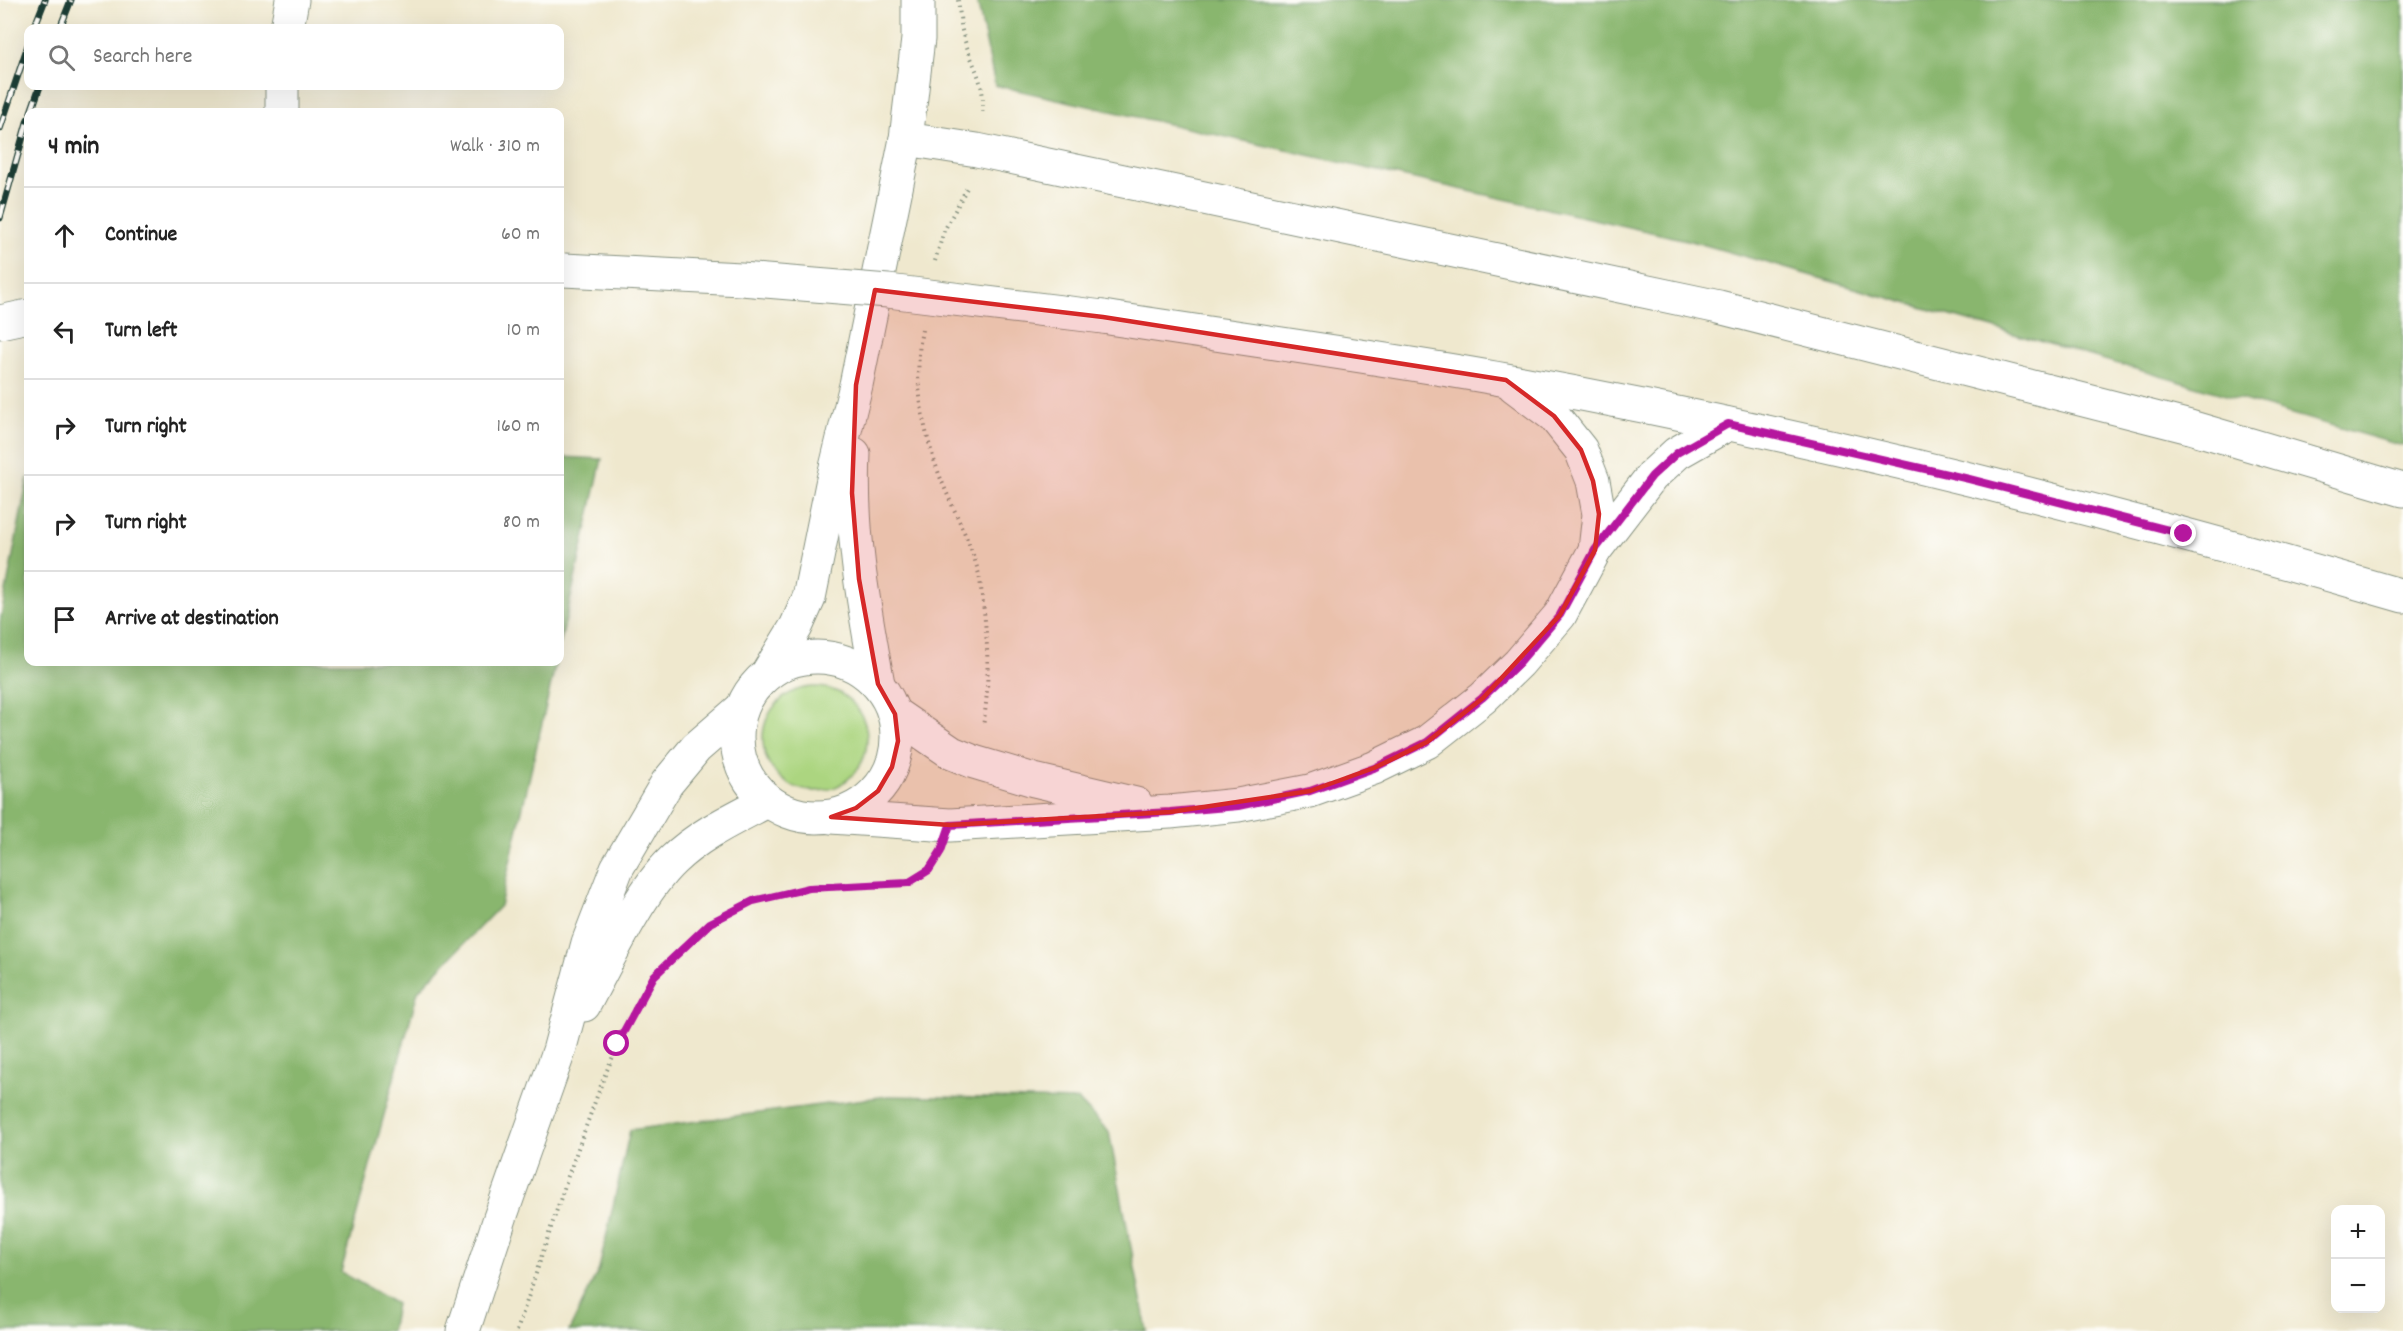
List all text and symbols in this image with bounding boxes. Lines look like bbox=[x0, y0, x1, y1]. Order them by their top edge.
search box bbox=[24, 24, 564, 90]
icon: search bbox=[45, 41, 78, 74]
text: Search here bbox=[93, 42, 192, 73]
text: 4 min bbox=[48, 129, 99, 166]
text: Walk · 310 m bbox=[450, 133, 540, 161]
icon: ahead bbox=[48, 219, 81, 252]
text: Continue bbox=[105, 220, 177, 251]
text: 60 m bbox=[501, 221, 540, 249]
icon: left bbox=[48, 315, 81, 348]
text: Turn left bbox=[105, 316, 177, 347]
text: 10 m bbox=[506, 317, 540, 345]
icon: right bbox=[48, 411, 81, 444]
text: Turn right bbox=[105, 412, 187, 443]
text: 160 m bbox=[497, 413, 540, 441]
icon: right bbox=[48, 507, 81, 540]
text: Turn right bbox=[105, 508, 187, 539]
text: 80 m bbox=[503, 509, 540, 537]
route end bbox=[2170, 520, 2196, 546]
icon: arrive bbox=[48, 603, 81, 636]
text: Arrive at destination bbox=[105, 604, 279, 635]
route start bbox=[603, 1030, 629, 1056]
map controls bbox=[2331, 1205, 2385, 1313]
button: + bbox=[2331, 1205, 2385, 1259]
button: − bbox=[2331, 1259, 2385, 1313]

